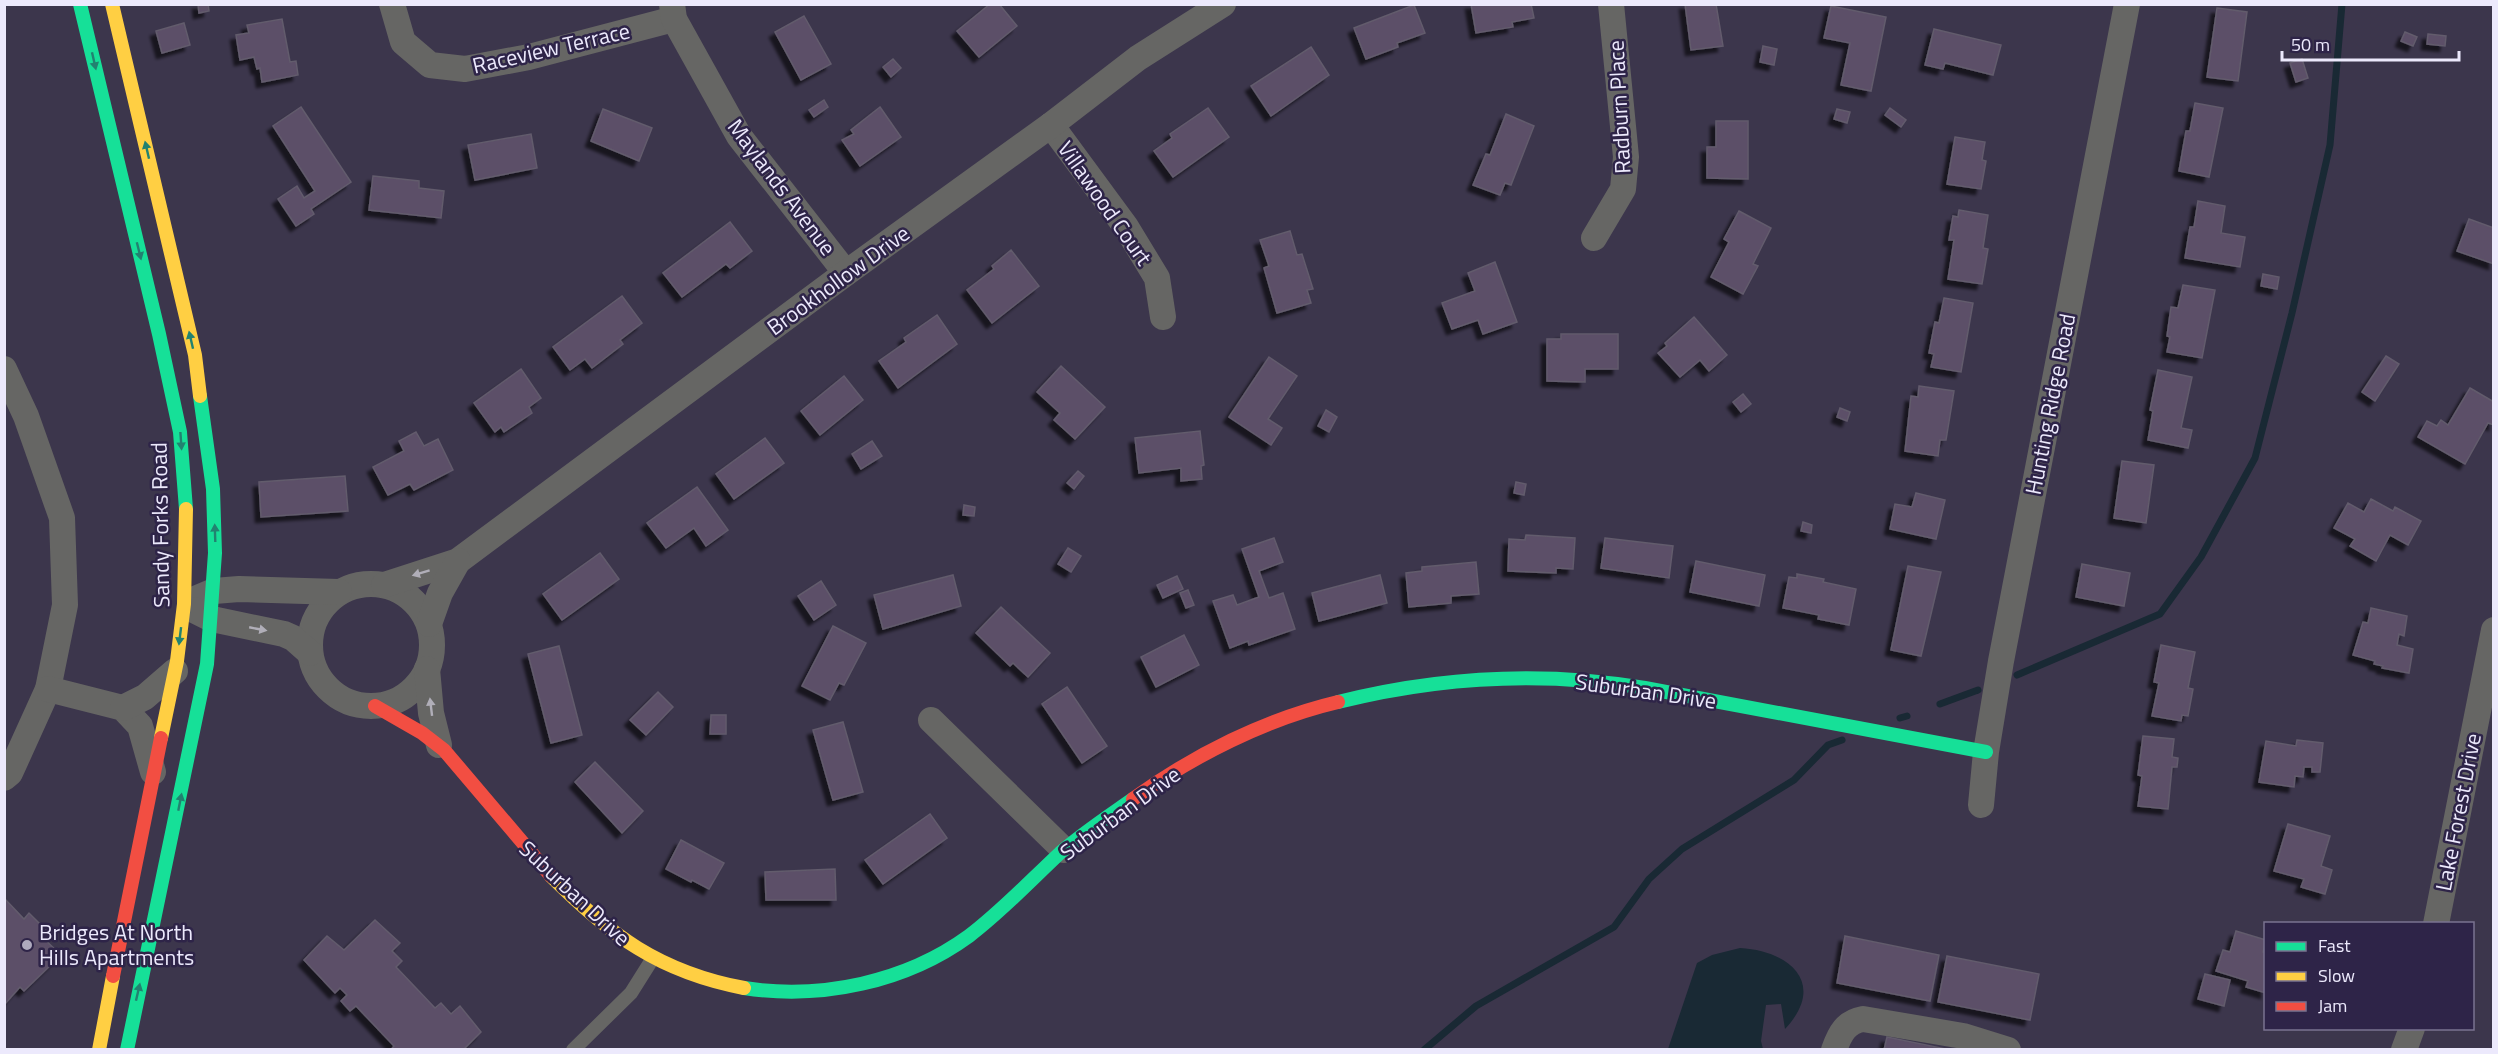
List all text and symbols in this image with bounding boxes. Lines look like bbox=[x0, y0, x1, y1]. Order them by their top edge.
street label: Raceview Terrace bbox=[469, 13, 633, 83]
scale bar bbox=[2282, 24, 2459, 62]
text: 50 m bbox=[2291, 31, 2330, 58]
street label: Radburn Place bbox=[1599, 39, 1639, 175]
one-way arrow bbox=[89, 52, 99, 71]
street label: Maylands Avenue bbox=[719, 111, 845, 263]
street label: Villawood Court bbox=[1049, 134, 1161, 273]
one-way arrow bbox=[141, 141, 151, 159]
street label: Brookhollow Drive bbox=[759, 216, 917, 344]
one-way arrow bbox=[134, 242, 144, 260]
street label: Hunting Ridge Road bbox=[2016, 311, 2084, 497]
one-way arrow bbox=[186, 330, 195, 349]
one-way arrow bbox=[176, 432, 186, 451]
street label: Sandy Forks Road bbox=[142, 442, 178, 608]
one-way arrow bbox=[210, 524, 219, 543]
one-way arrow bbox=[412, 569, 430, 578]
one-way arrow bbox=[249, 625, 268, 634]
one-way arrow bbox=[175, 627, 185, 646]
street label: Suburban Drive bbox=[1573, 664, 1719, 718]
one-way arrow bbox=[426, 698, 436, 717]
street label: Lake Forest Drive bbox=[2426, 730, 2490, 894]
street label: Suburban Drive bbox=[1053, 758, 1187, 868]
one-way arrow bbox=[176, 792, 185, 811]
street label: Suburban Drive bbox=[512, 832, 638, 954]
place label: Bridges At North Hills Apartments bbox=[39, 915, 194, 974]
legend bbox=[2264, 922, 2474, 1030]
text: Fast bbox=[2318, 932, 2351, 959]
marker: Bridges At North Hills Apartments bbox=[20, 938, 34, 952]
text: Slow bbox=[2318, 962, 2355, 989]
one-way arrow bbox=[133, 983, 143, 1001]
text: Jam bbox=[2318, 992, 2347, 1019]

